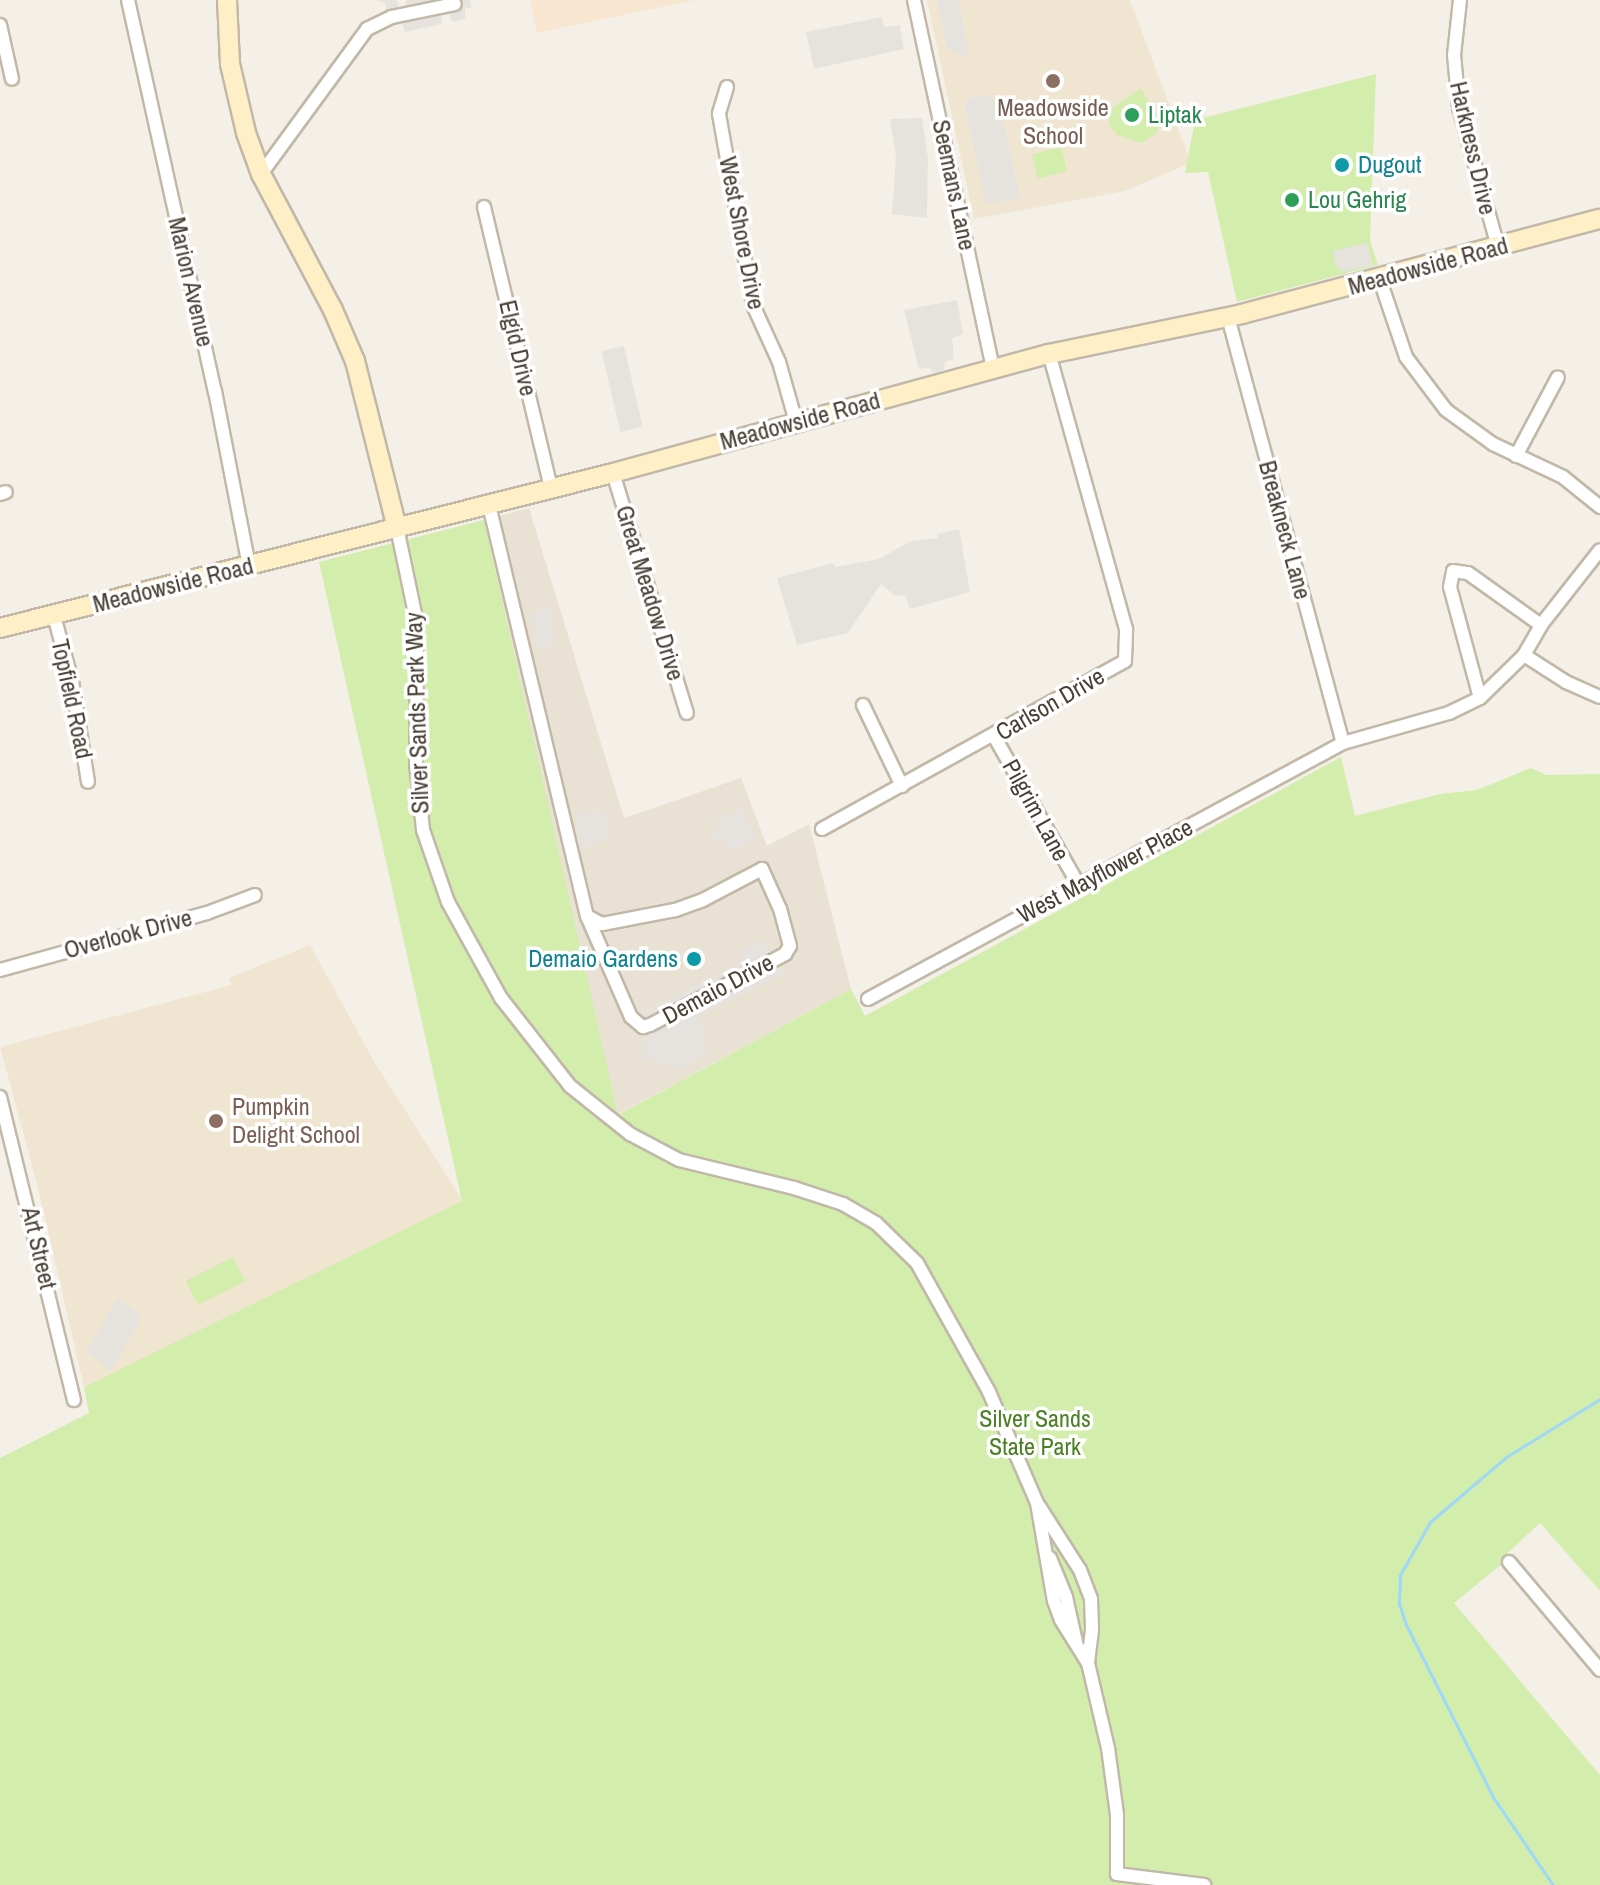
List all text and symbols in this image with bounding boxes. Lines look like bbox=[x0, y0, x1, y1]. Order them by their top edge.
marker: Meadowside School bbox=[1044, 72, 1062, 90]
street label: Harkness Drive bbox=[1444, 79, 1502, 217]
place label: Meadowside School bbox=[997, 94, 1109, 150]
place label: Liptak bbox=[1148, 101, 1202, 129]
marker: Liptak bbox=[1123, 106, 1141, 124]
street label: Seemans Lane bbox=[926, 117, 982, 253]
place label: Dugout bbox=[1358, 151, 1421, 179]
street label: West Shore Drive bbox=[713, 154, 771, 312]
marker: Dugout bbox=[1333, 156, 1351, 174]
place label: Lou Gehrig bbox=[1308, 186, 1406, 214]
marker: Lou Gehrig bbox=[1283, 191, 1301, 209]
street label: Marion Avenue bbox=[162, 214, 220, 350]
street label: Meadowside Road bbox=[1345, 231, 1511, 301]
street label: Elgid Drive bbox=[493, 297, 543, 399]
street label: Meadowside Road bbox=[717, 386, 883, 456]
street label: Breakneck Lane bbox=[1253, 458, 1317, 602]
street label: Great Meadow Drive bbox=[610, 502, 690, 684]
street label: Meadowside Road bbox=[90, 551, 256, 619]
street label: Silver Sands Park Way bbox=[399, 612, 435, 814]
street label: Topfield Road bbox=[45, 637, 99, 761]
street label: Carlson Drive bbox=[991, 661, 1109, 747]
street label: Pilgrim Lane bbox=[996, 754, 1076, 866]
street label: West Mayflower Place bbox=[1012, 813, 1198, 929]
street label: Overlook Drive bbox=[61, 903, 195, 965]
place label: Demaio Gardens bbox=[528, 945, 678, 973]
street label: Demaio Drive bbox=[658, 948, 778, 1030]
marker: Demaio Gardens bbox=[685, 950, 703, 968]
place label: Pumpkin Delight School bbox=[232, 1093, 360, 1149]
marker: Pumpkin Delight School bbox=[207, 1112, 225, 1130]
street label: Art Street bbox=[16, 1204, 62, 1292]
park label: Silver Sands State Park bbox=[979, 1405, 1091, 1461]

